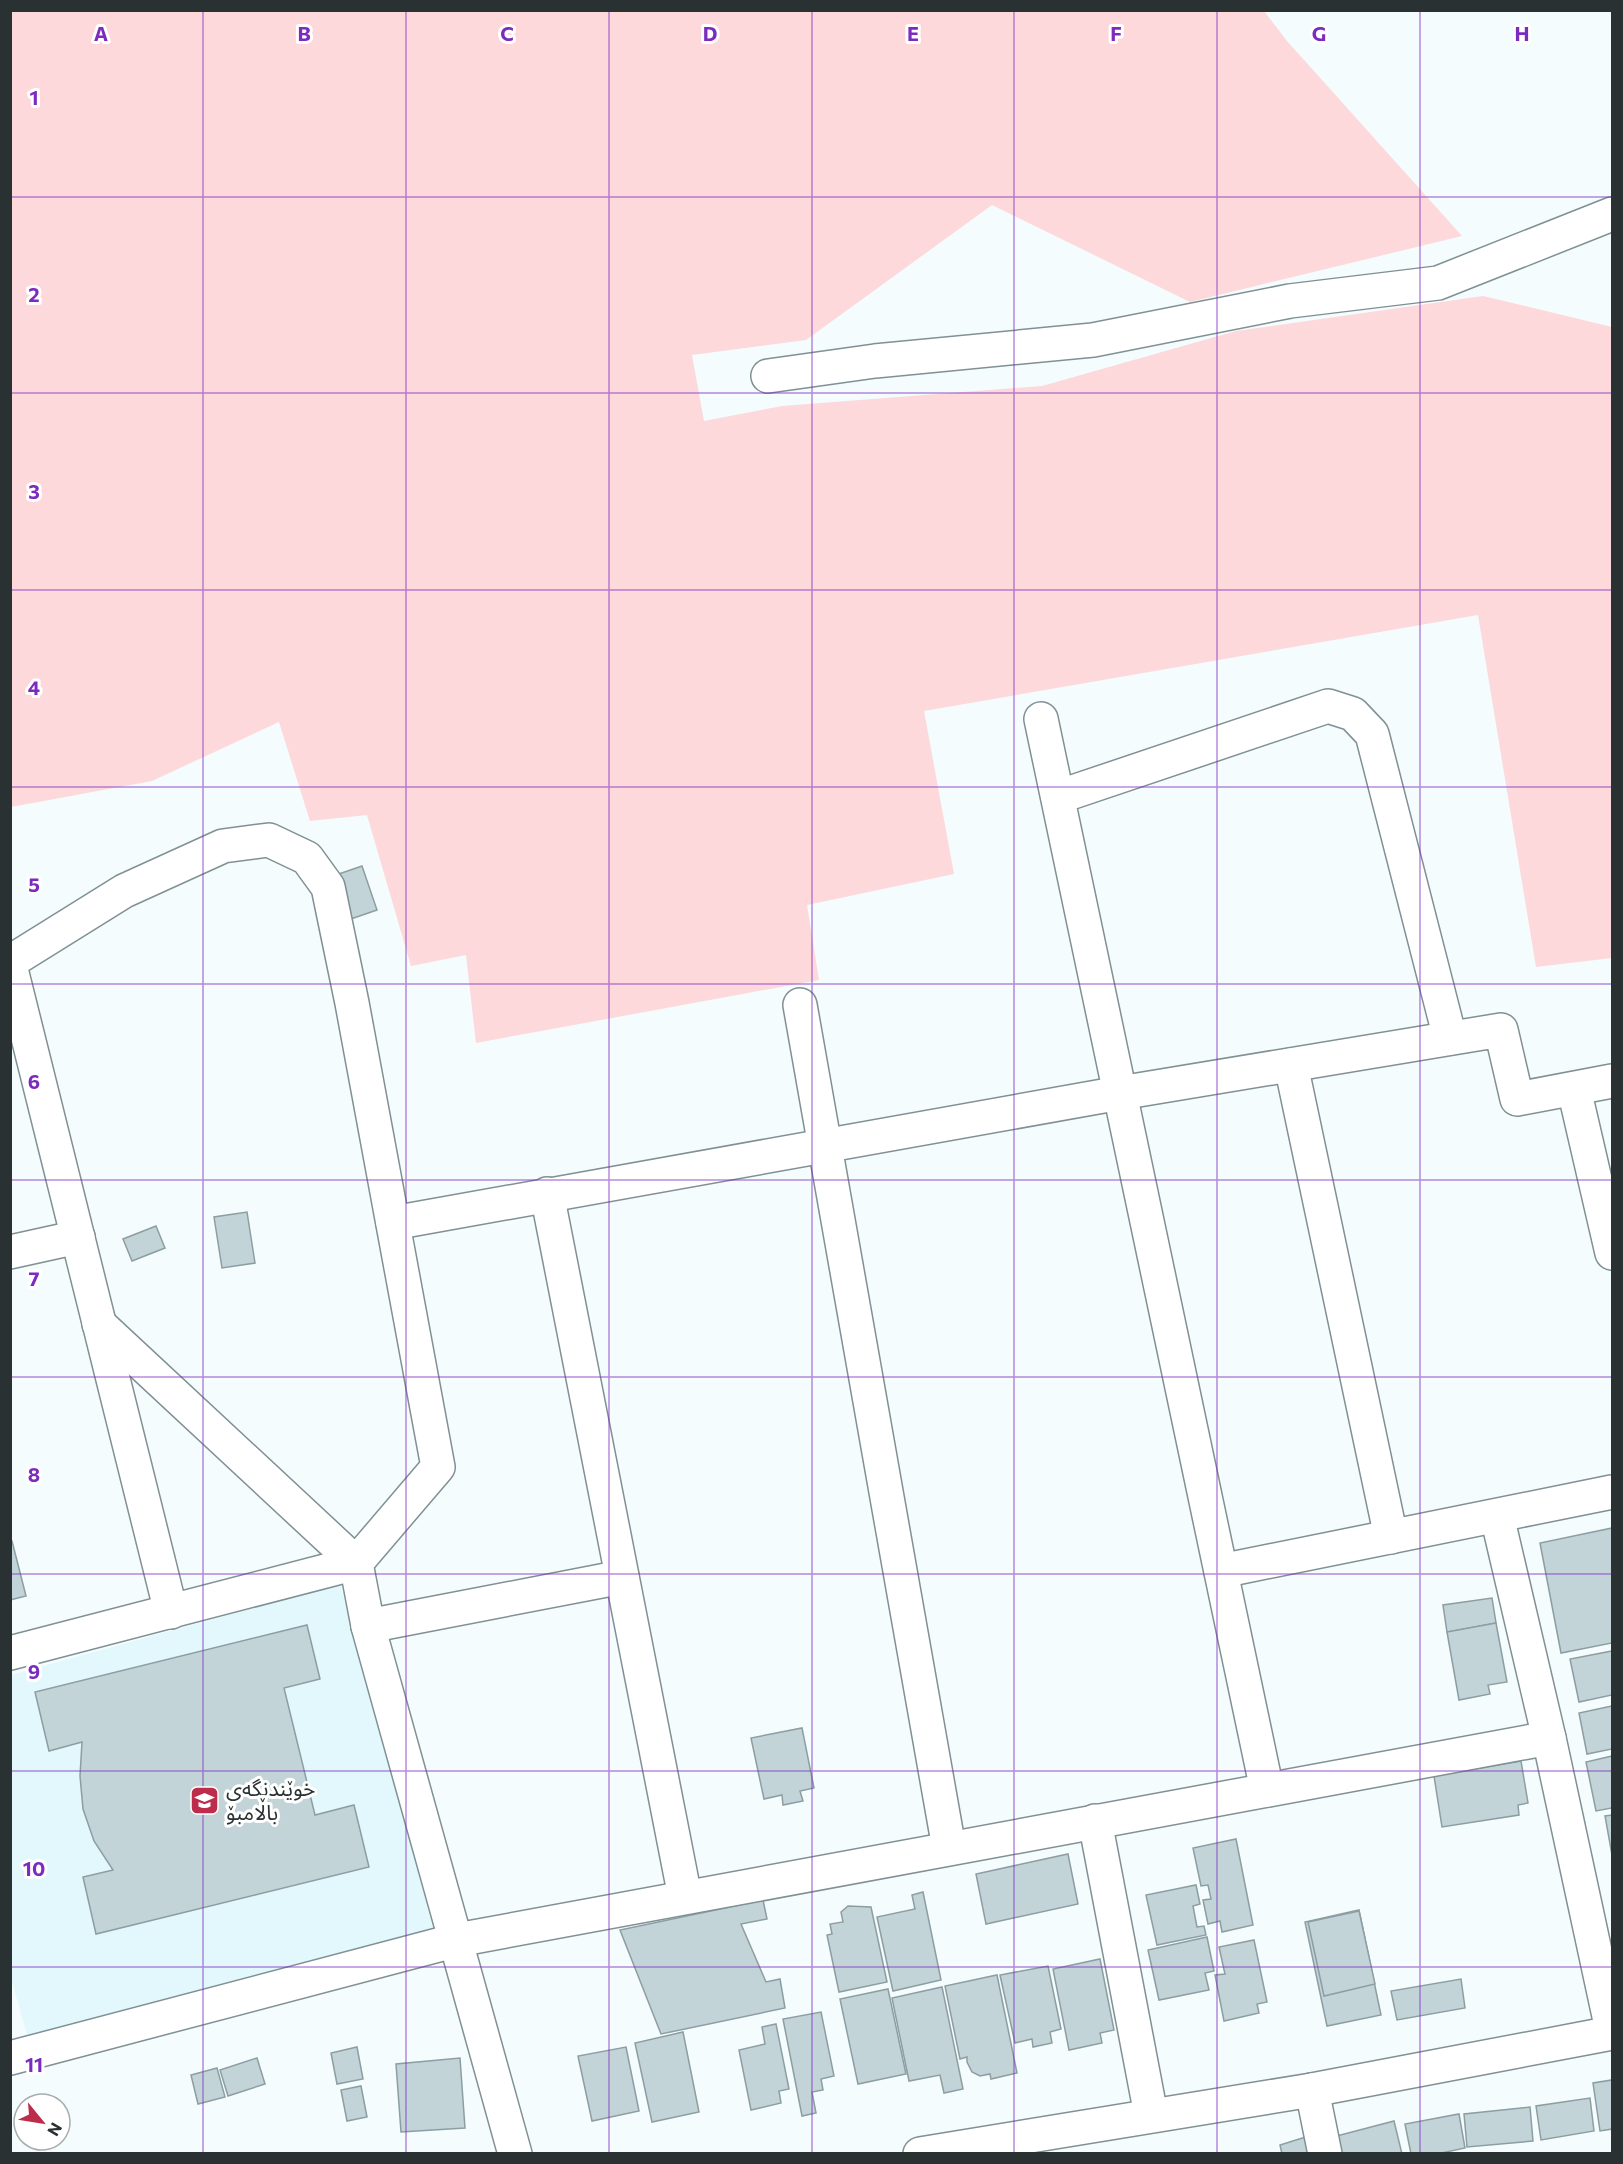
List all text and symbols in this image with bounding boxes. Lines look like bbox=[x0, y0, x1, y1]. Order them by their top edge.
text: A bbox=[94, 21, 108, 45]
text: B bbox=[297, 21, 311, 45]
text: C bbox=[500, 21, 514, 45]
text: D bbox=[703, 21, 717, 45]
text: E bbox=[907, 21, 919, 45]
text: F bbox=[1110, 21, 1122, 45]
text: G bbox=[1312, 21, 1326, 45]
text: H bbox=[1515, 21, 1530, 45]
text: 1 bbox=[29, 85, 39, 109]
text: 2 bbox=[28, 282, 40, 306]
text: 3 bbox=[28, 479, 40, 503]
text: 4 bbox=[28, 675, 40, 699]
text: 5 bbox=[28, 872, 40, 896]
text: 6 bbox=[28, 1069, 40, 1093]
text: 7 bbox=[29, 1266, 40, 1290]
text: 8 bbox=[28, 1462, 40, 1486]
text: 9 bbox=[28, 1659, 40, 1683]
place label: خوێندنگەی باڵامبۆ bbox=[226, 1775, 315, 1825]
school or university icon: خوێندنگەی باڵامبۆ bbox=[189, 1785, 221, 1817]
text: 10 bbox=[23, 1856, 45, 1880]
text: 11 bbox=[25, 2052, 43, 2076]
north arrow bbox=[12, 2092, 72, 2152]
text: N bbox=[44, 2120, 67, 2140]

